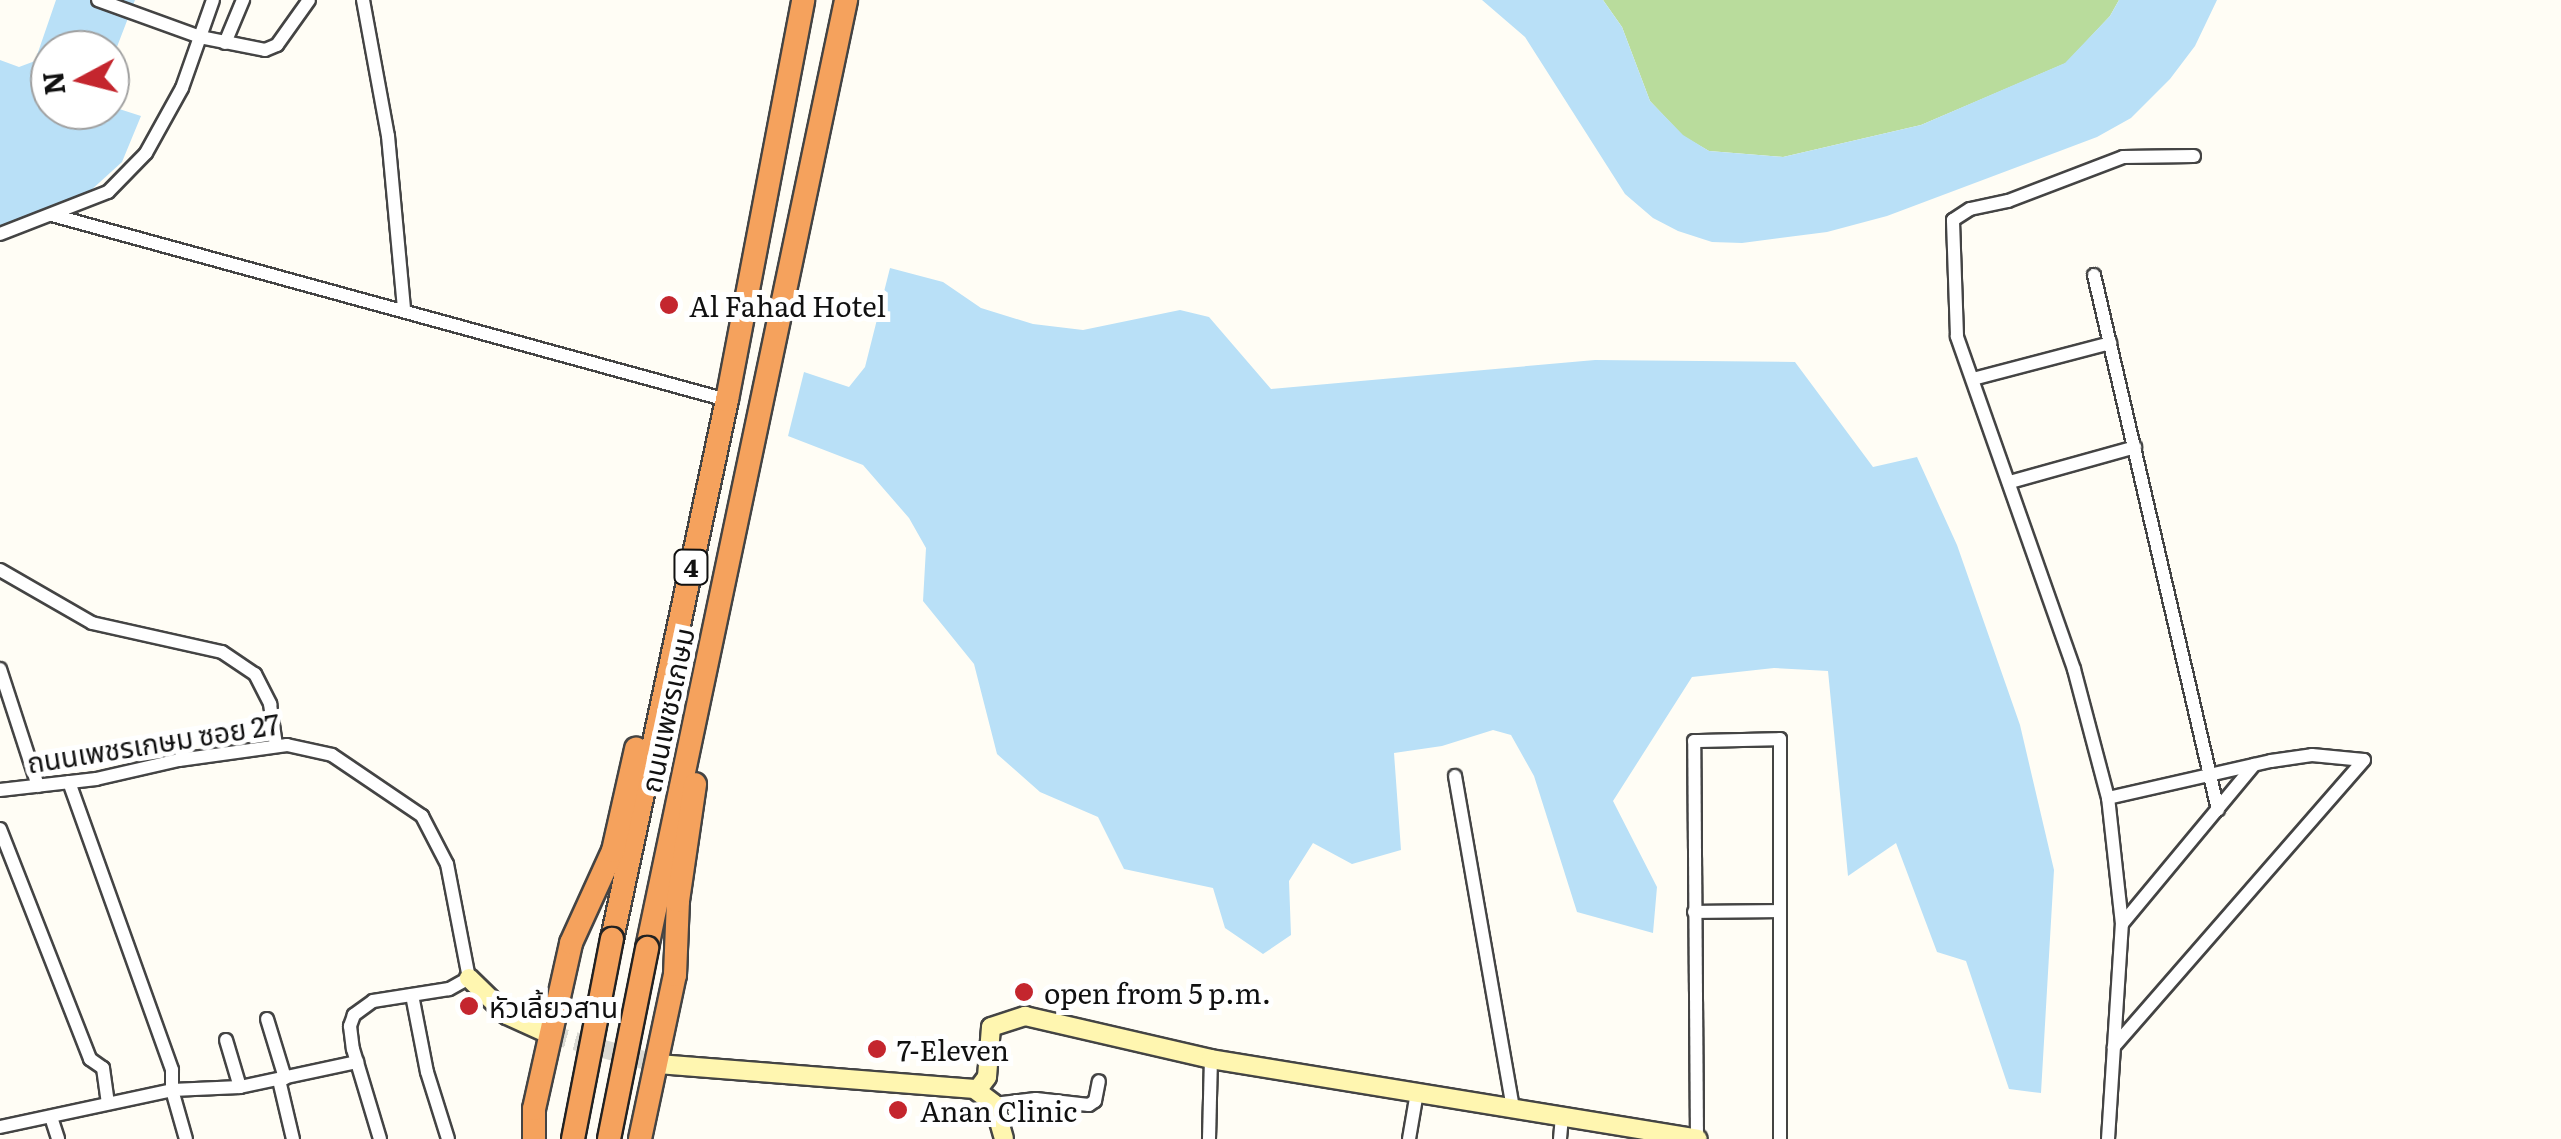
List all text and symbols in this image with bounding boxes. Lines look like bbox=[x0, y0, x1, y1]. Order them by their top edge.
north arrow bbox=[30, 30, 130, 130]
text: N bbox=[30, 69, 74, 98]
place label: Al Fahad Hotel bbox=[689, 288, 886, 322]
marker: Al Fahad Hotel bbox=[658, 294, 680, 316]
road number: 4 bbox=[671, 547, 711, 587]
street label: ถนนเพชรเกษม bbox=[632, 625, 700, 795]
street label: ถนนเพชรเกษม ซอย 27 bbox=[24, 705, 282, 779]
place label: open from 5 p.m. bbox=[1044, 975, 1271, 1009]
marker: open from 5 p.m. bbox=[1013, 981, 1035, 1003]
place label: หัวเลี้ยวสาน bbox=[489, 989, 618, 1023]
marker: หัวเลี้ยวสาน bbox=[458, 995, 480, 1017]
place label: 7-Eleven bbox=[897, 1032, 1009, 1066]
marker: 7-Eleven bbox=[866, 1038, 888, 1060]
place label: Anan Clinic bbox=[920, 1093, 1077, 1127]
marker: Anan Clinic bbox=[885, 1097, 911, 1123]

